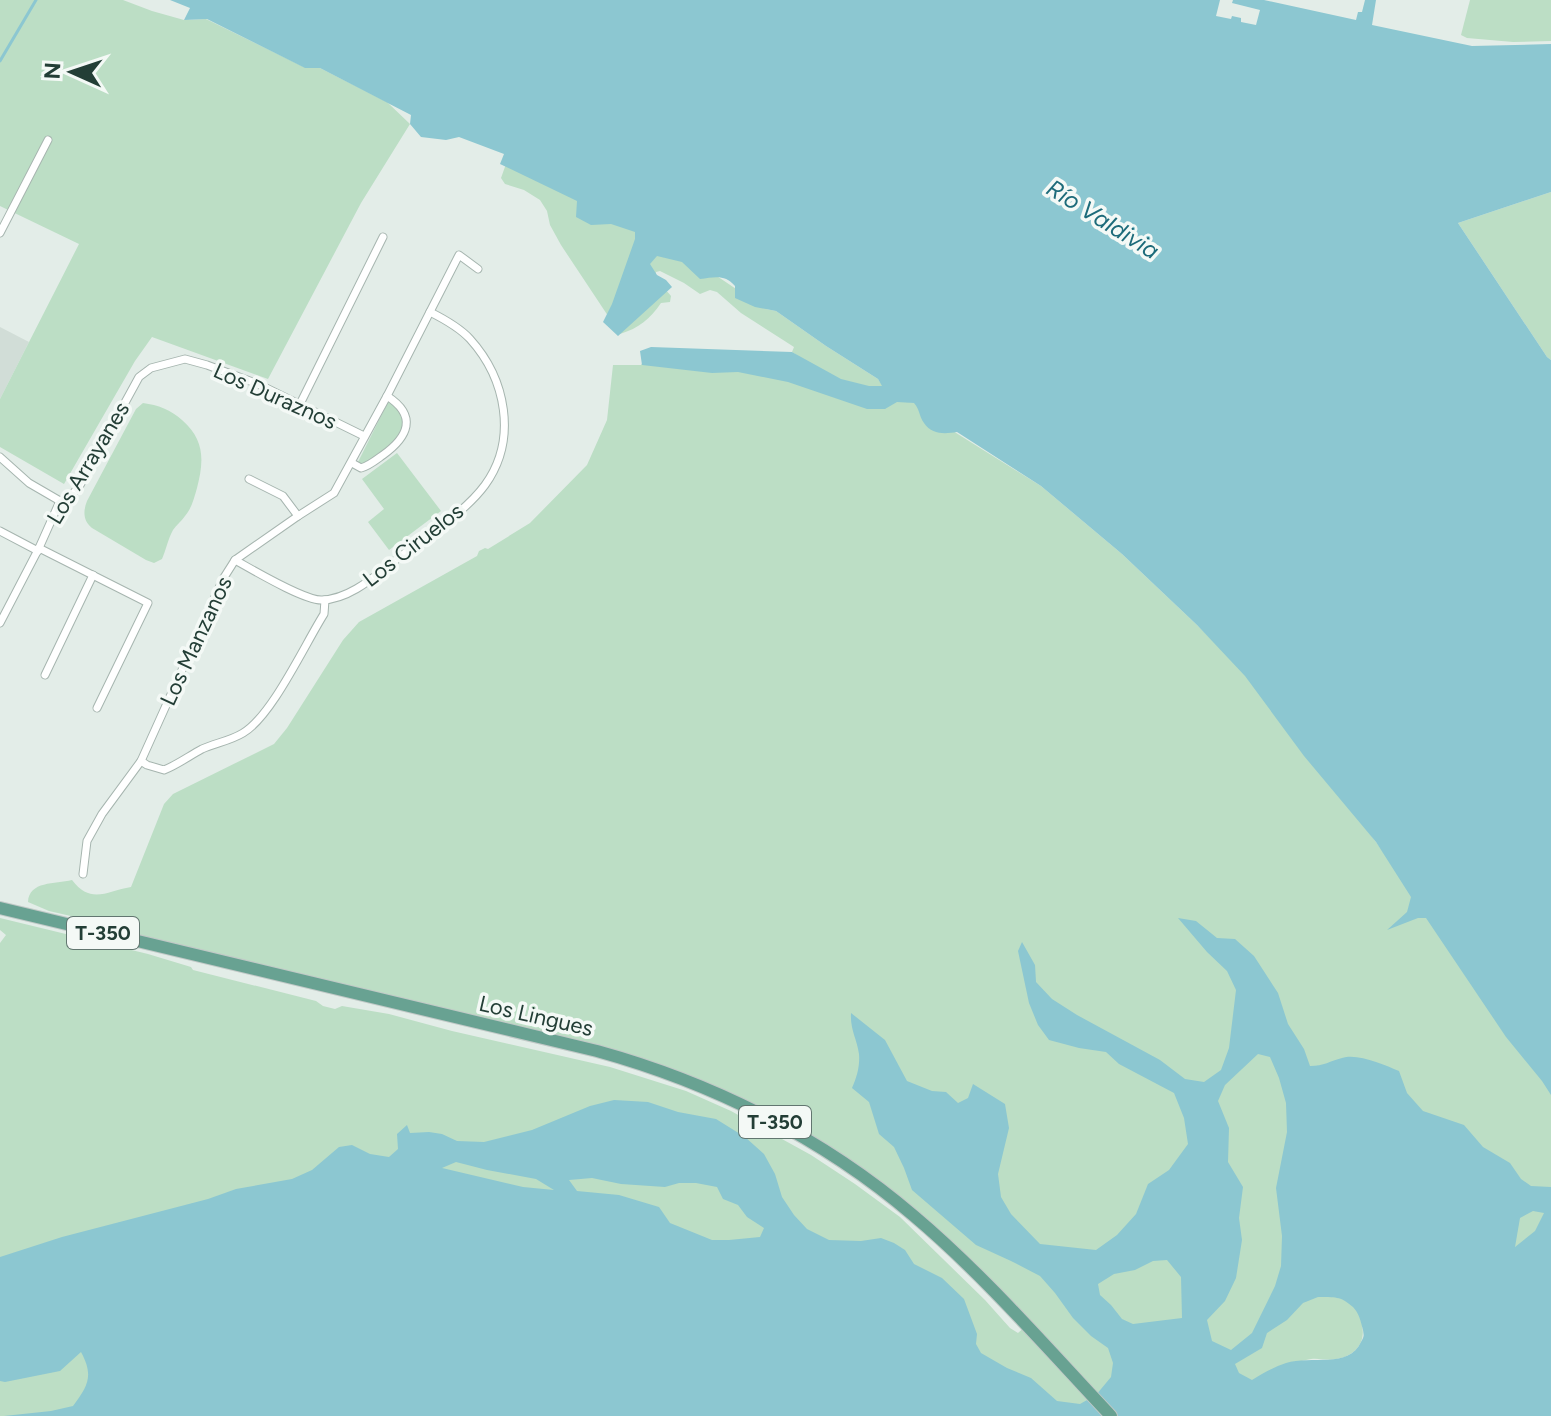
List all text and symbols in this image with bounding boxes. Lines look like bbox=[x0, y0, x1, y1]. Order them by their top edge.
north arrow bbox=[32, 32, 112, 112]
text: N bbox=[39, 62, 66, 80]
water label: Río Valdivia bbox=[1041, 173, 1165, 265]
street label: Los Duraznos bbox=[209, 357, 341, 435]
street label: Los Arrayanes bbox=[41, 397, 135, 529]
street label: Los Ciruelos bbox=[357, 497, 469, 593]
street label: Los Manzanos bbox=[154, 572, 238, 710]
road number: T-350 bbox=[67, 917, 139, 949]
street label: Los Lingues bbox=[476, 990, 596, 1042]
road number: T-350 bbox=[739, 1106, 811, 1138]

